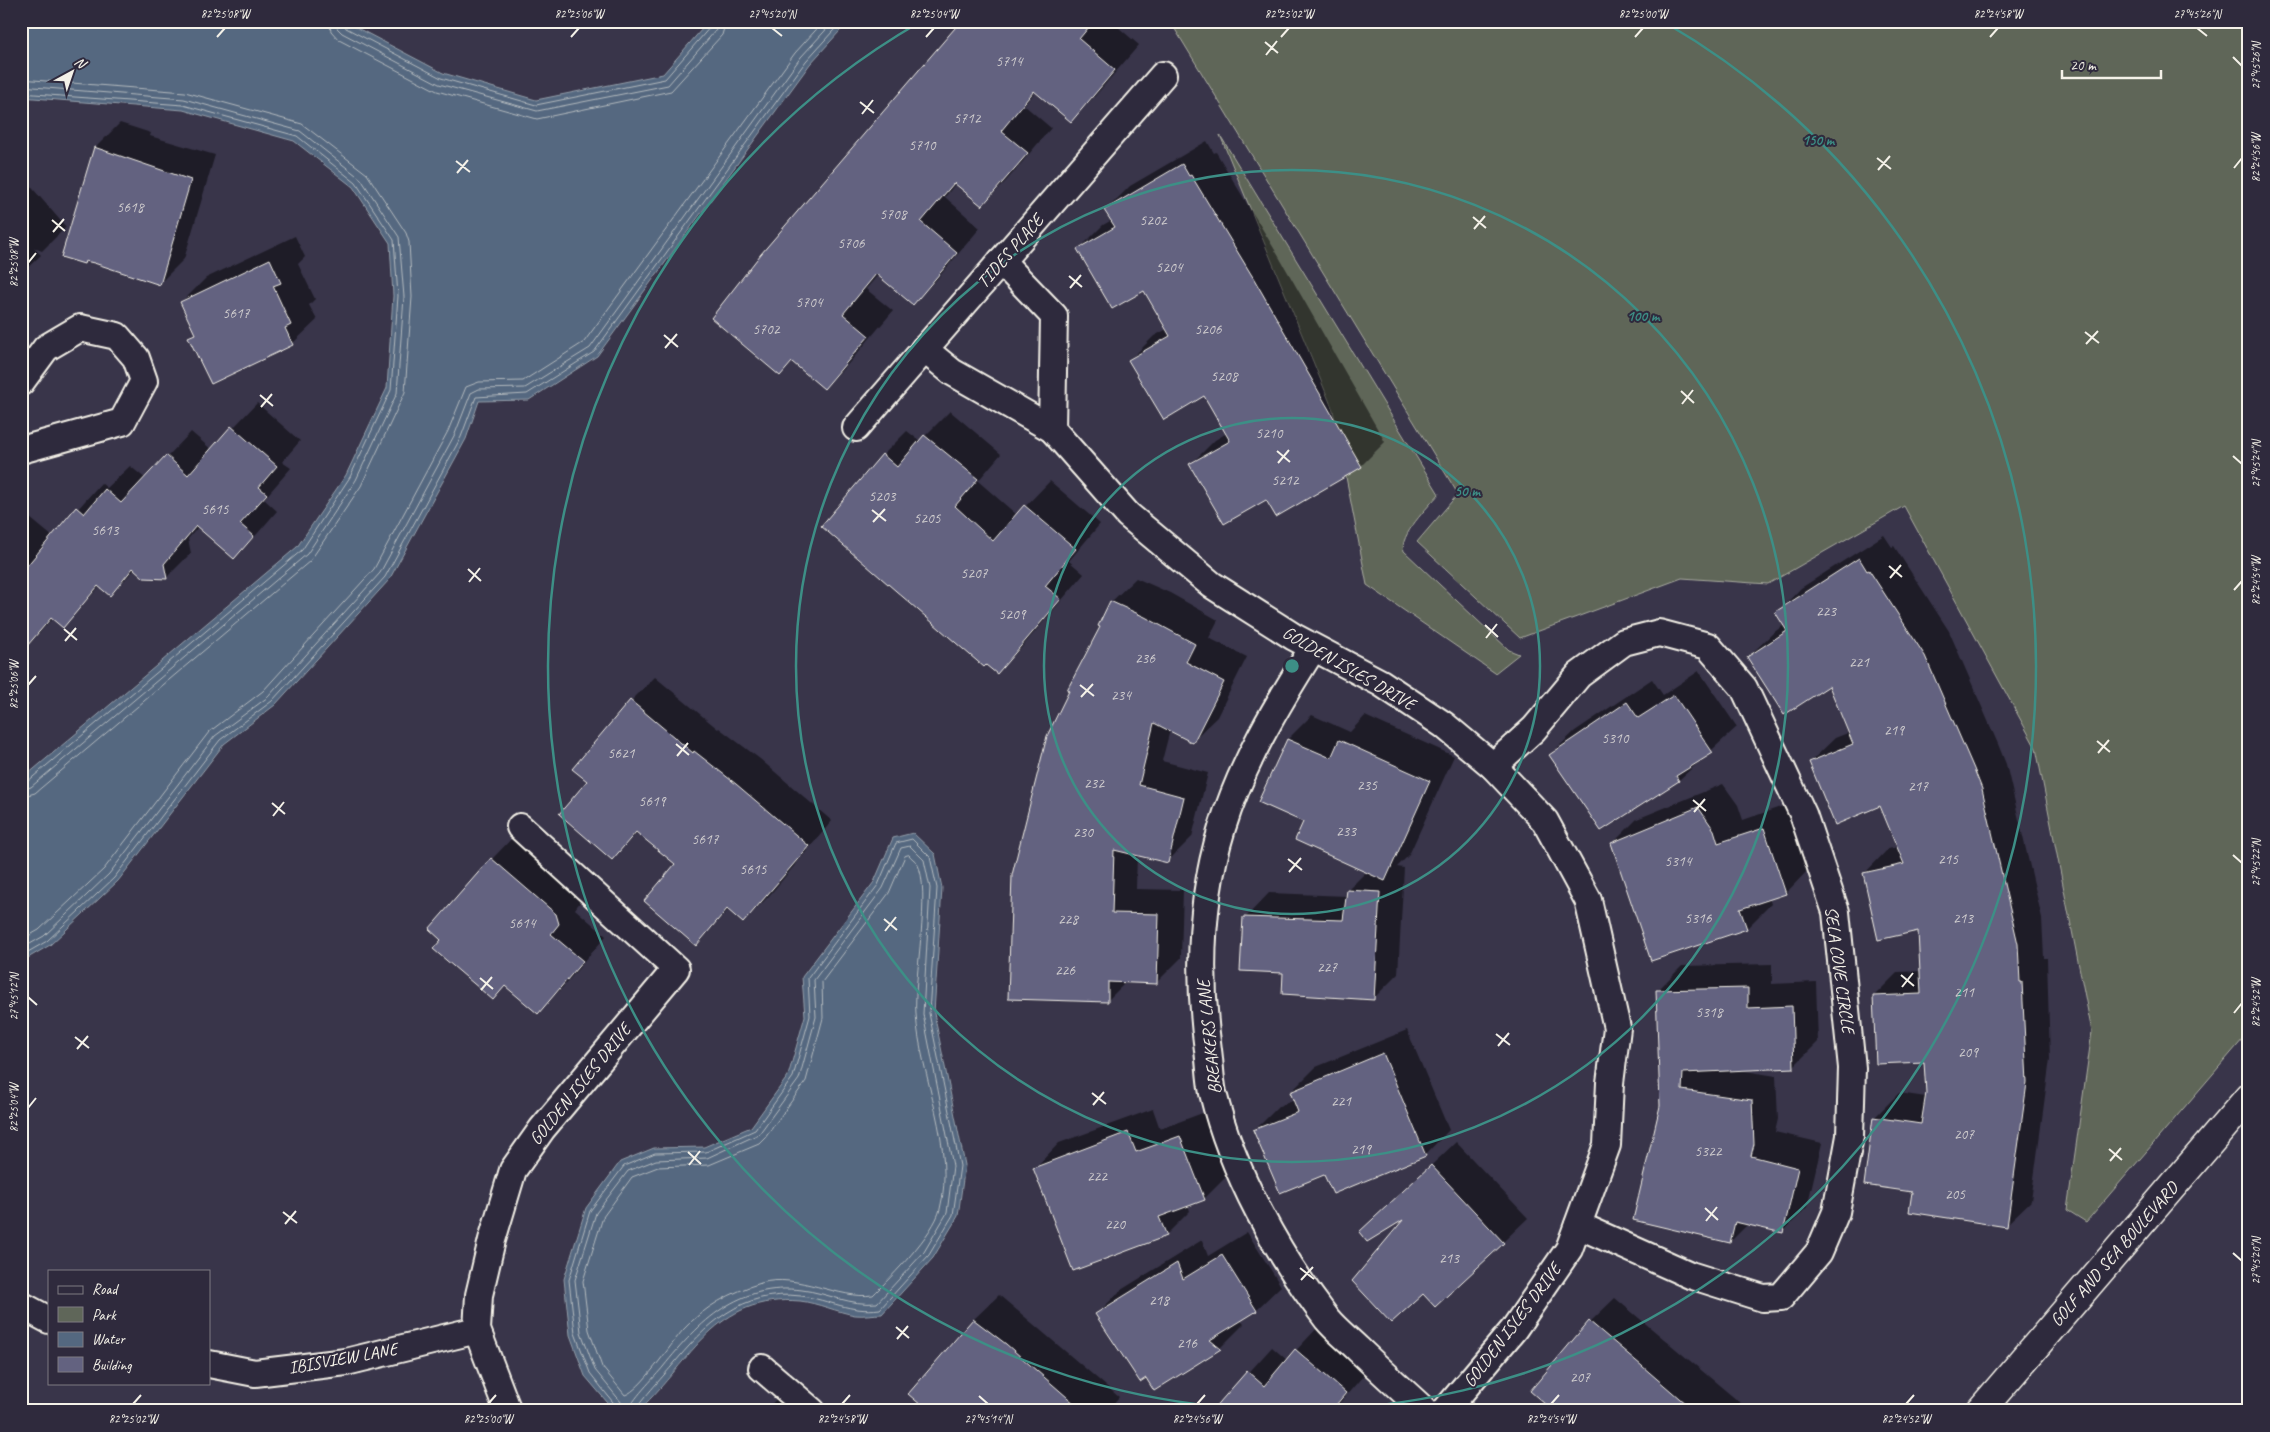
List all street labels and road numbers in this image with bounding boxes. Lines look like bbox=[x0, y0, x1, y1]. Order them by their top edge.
street label: TIDES PLACE bbox=[972, 208, 1050, 292]
street label: GOLDEN ISLES DRIVE bbox=[1279, 621, 1421, 716]
street label: SELA COVE CIRCLE bbox=[1820, 905, 1860, 1037]
street label: BREAKERS LANE bbox=[1192, 977, 1226, 1095]
street label: GOLDEN ISLES DRIVE bbox=[524, 1017, 637, 1149]
street label: GOLF AND SEA BOULEVARD bbox=[2045, 1176, 2184, 1331]
street label: GOLDEN ISLES DRIVE bbox=[1458, 1257, 1567, 1391]
street label: IBISVIEW LANE bbox=[287, 1337, 401, 1378]

